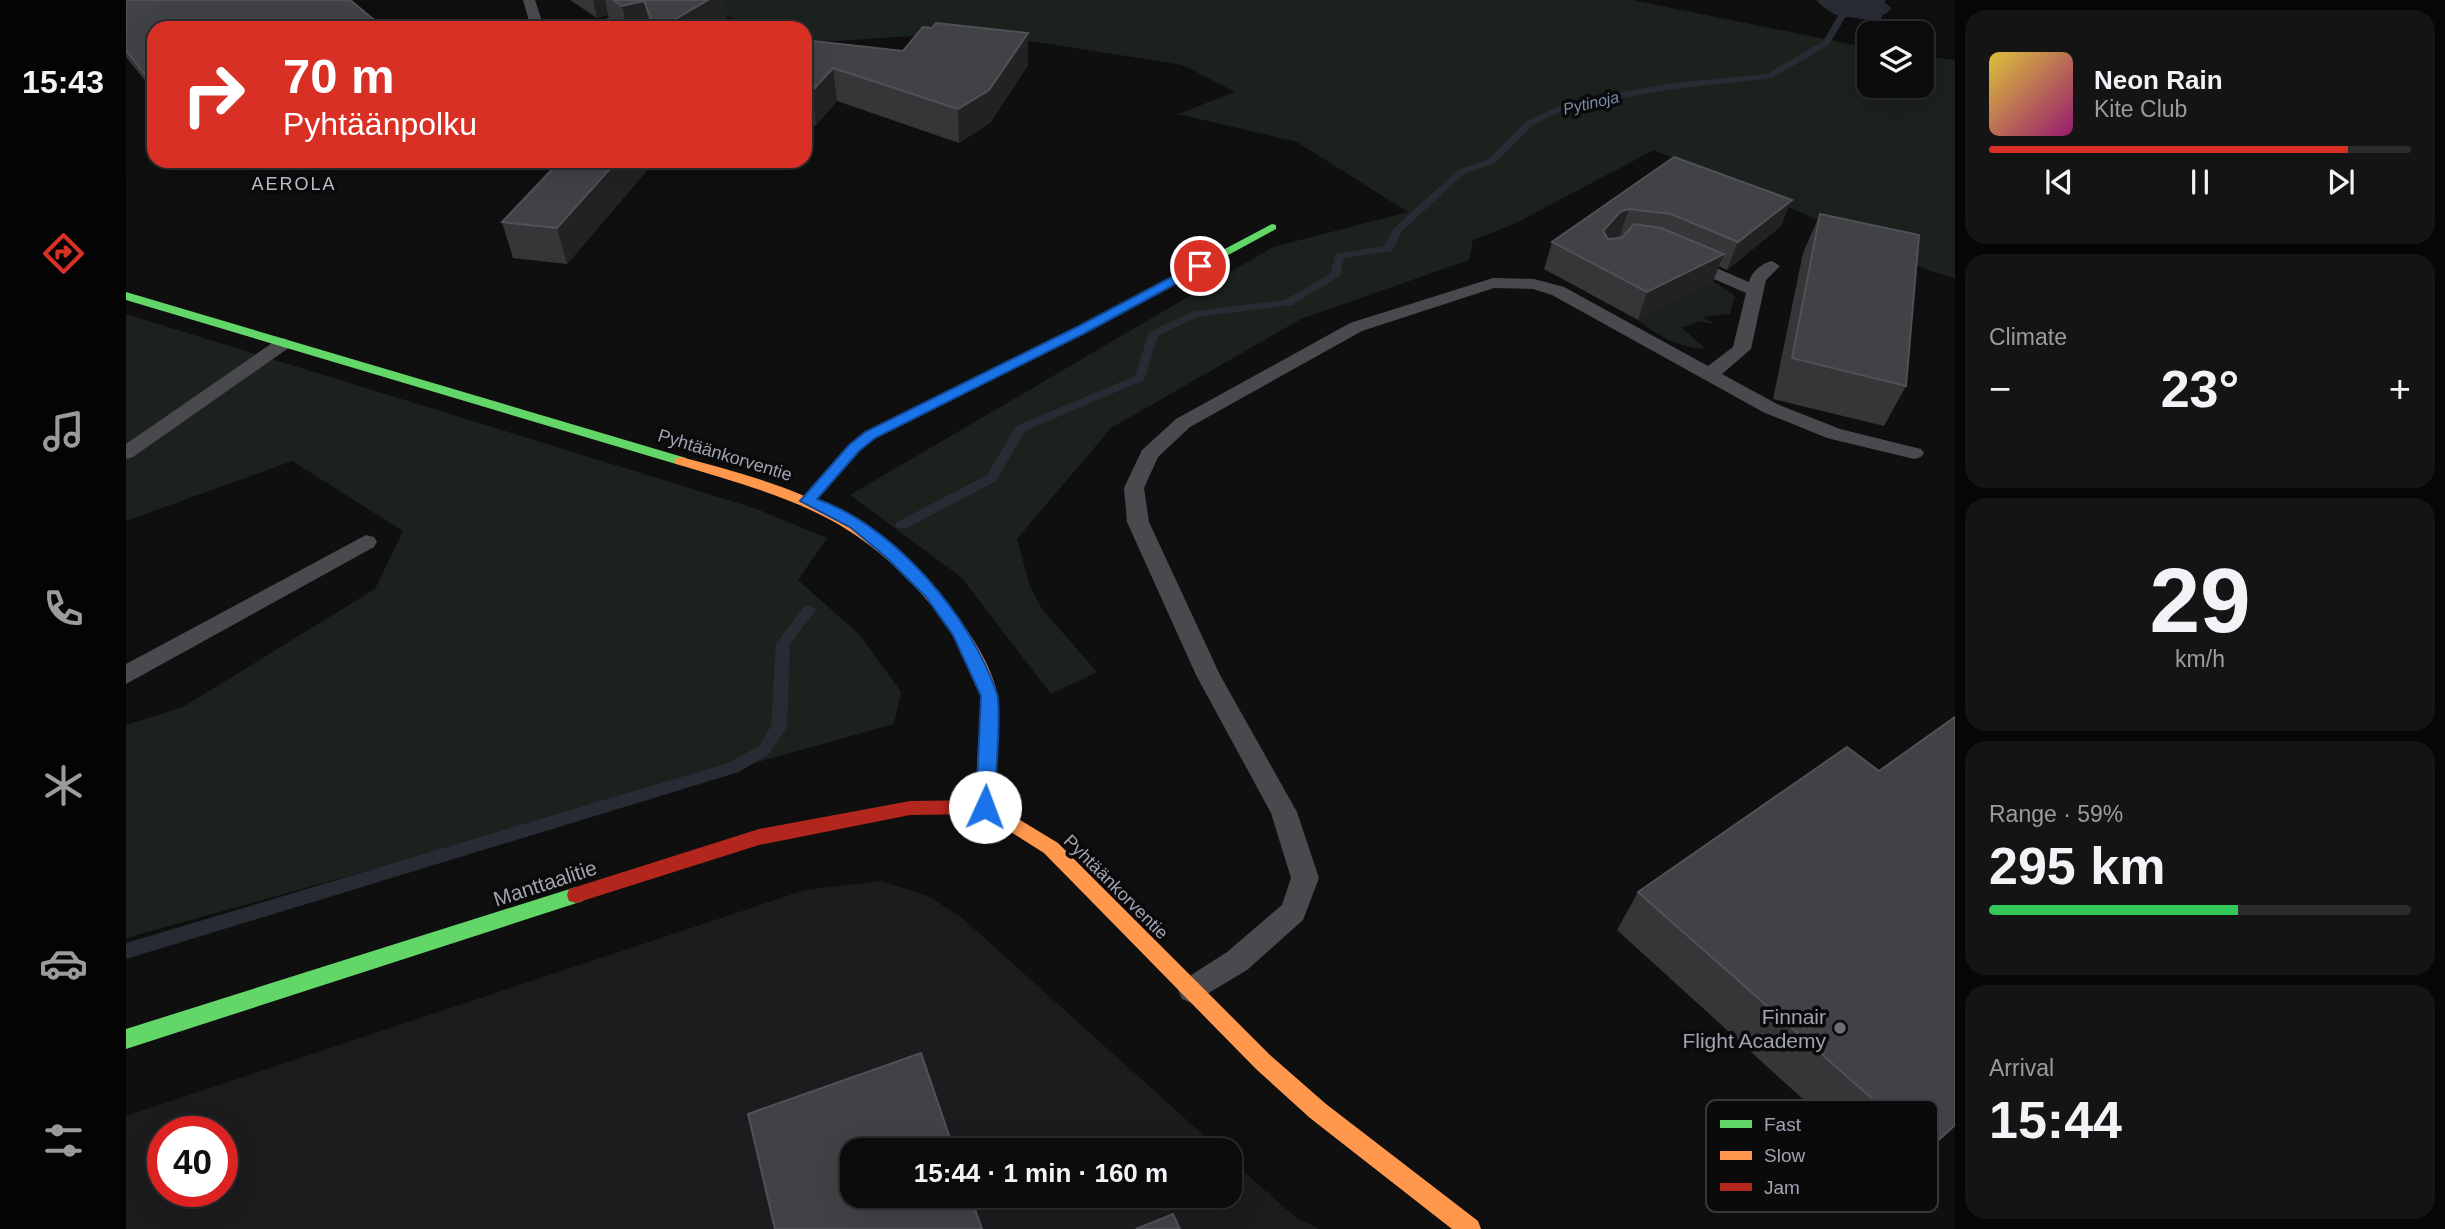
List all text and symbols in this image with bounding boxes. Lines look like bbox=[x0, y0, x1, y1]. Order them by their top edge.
map controls bbox=[1857, 21, 1934, 98]
button: layers bbox=[1857, 21, 1934, 98]
icon: right bbox=[168, 49, 259, 140]
text: 70 m bbox=[283, 49, 395, 103]
text: 15:43 bbox=[22, 64, 104, 100]
text: Neon Rain bbox=[2094, 65, 2223, 95]
water label: Pytinoja bbox=[1561, 88, 1621, 118]
text: Kite Club bbox=[2094, 96, 2187, 122]
text: Pyhtäänpolku bbox=[283, 106, 477, 142]
icon: previous bbox=[2040, 163, 2078, 201]
icon: pause bbox=[2181, 163, 2219, 201]
icon: next bbox=[2322, 163, 2360, 201]
district label: AEROLA bbox=[251, 174, 337, 194]
icon: directions bbox=[39, 229, 88, 278]
pin bbox=[1170, 236, 1230, 296]
icon: arrive bbox=[1181, 247, 1219, 285]
text: Climate bbox=[1989, 324, 2067, 350]
text: 23° bbox=[2161, 360, 2239, 418]
text: − bbox=[1989, 368, 2011, 410]
text: + bbox=[2389, 368, 2411, 410]
icon: music bbox=[39, 407, 88, 456]
street label: Pyhtäänkorventie bbox=[656, 425, 794, 485]
text: 29 bbox=[2149, 550, 2251, 651]
icon: phone bbox=[39, 584, 88, 633]
text: km/h bbox=[2175, 646, 2225, 672]
icon: climate bbox=[39, 761, 88, 810]
position arrow bbox=[948, 770, 1022, 844]
text: Range · 59% bbox=[1989, 801, 2123, 827]
street label: Pyhtäänkorventie bbox=[1060, 831, 1172, 943]
text: 295 km bbox=[1989, 837, 2165, 895]
street label: Manttaalitie bbox=[490, 855, 600, 911]
icon: car bbox=[39, 939, 88, 988]
place label: Finnair Flight Academy bbox=[1682, 1005, 1826, 1052]
marker: Finnair Flight Academy bbox=[1832, 1020, 1848, 1036]
text: Arrival bbox=[1989, 1055, 2054, 1081]
text: 15:44 bbox=[1989, 1091, 2122, 1149]
legend bbox=[1706, 1100, 1938, 1212]
text: Fast bbox=[1764, 1114, 1802, 1135]
icon: filters bbox=[39, 1116, 88, 1165]
speed limit sign: 40 bbox=[147, 1116, 238, 1207]
text: Slow bbox=[1764, 1145, 1805, 1166]
text: 15:44 · 1 min · 160 m bbox=[914, 1158, 1168, 1188]
text: Jam bbox=[1764, 1177, 1800, 1198]

